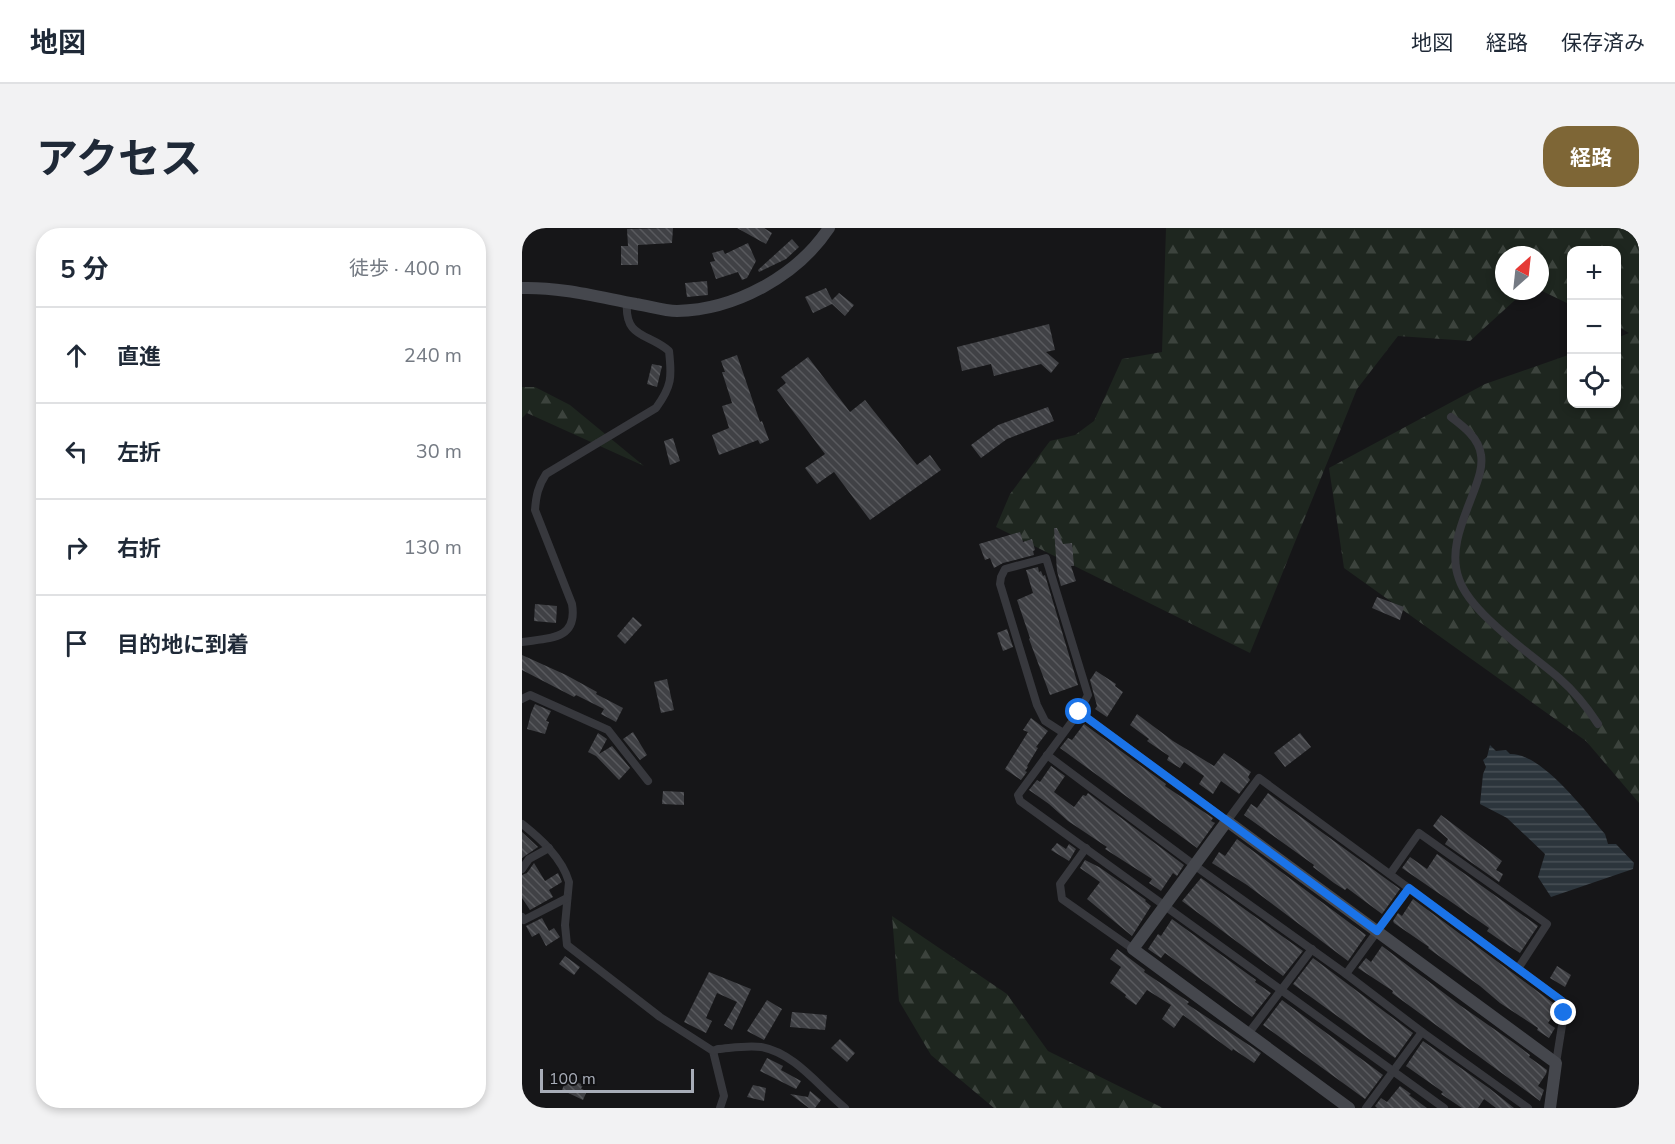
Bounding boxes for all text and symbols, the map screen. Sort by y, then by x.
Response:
text: 地図 [30,24,86,62]
text: 地図 [1411,29,1453,57]
text: 経路 [1486,29,1528,57]
text: 保存済み [1561,29,1645,57]
button: 経路 [1543,126,1639,187]
text: アクセス [36,131,202,188]
north arrow [1495,246,1549,300]
map controls [1567,246,1621,408]
button: + [1567,246,1621,300]
text: 5 分 [60,252,109,287]
text: 徒歩 · 400 m [349,255,462,282]
button: − [1567,300,1621,354]
icon: ahead [60,339,93,372]
text: 直進 [117,342,161,372]
text: 240 m [404,342,462,369]
button: locate [1567,354,1621,408]
icon: left [60,435,93,468]
text: 左折 [117,438,161,468]
text: 30 m [416,438,462,465]
icon: right [60,531,93,564]
text: 右折 [117,534,161,564]
text: 130 m [404,534,462,561]
icon: arrive [60,627,93,660]
text: 目的地に到着 [117,630,249,660]
route start [1065,698,1091,724]
route end [1550,999,1576,1025]
scale bar [540,1066,694,1094]
text: 100 m [549,1068,596,1090]

